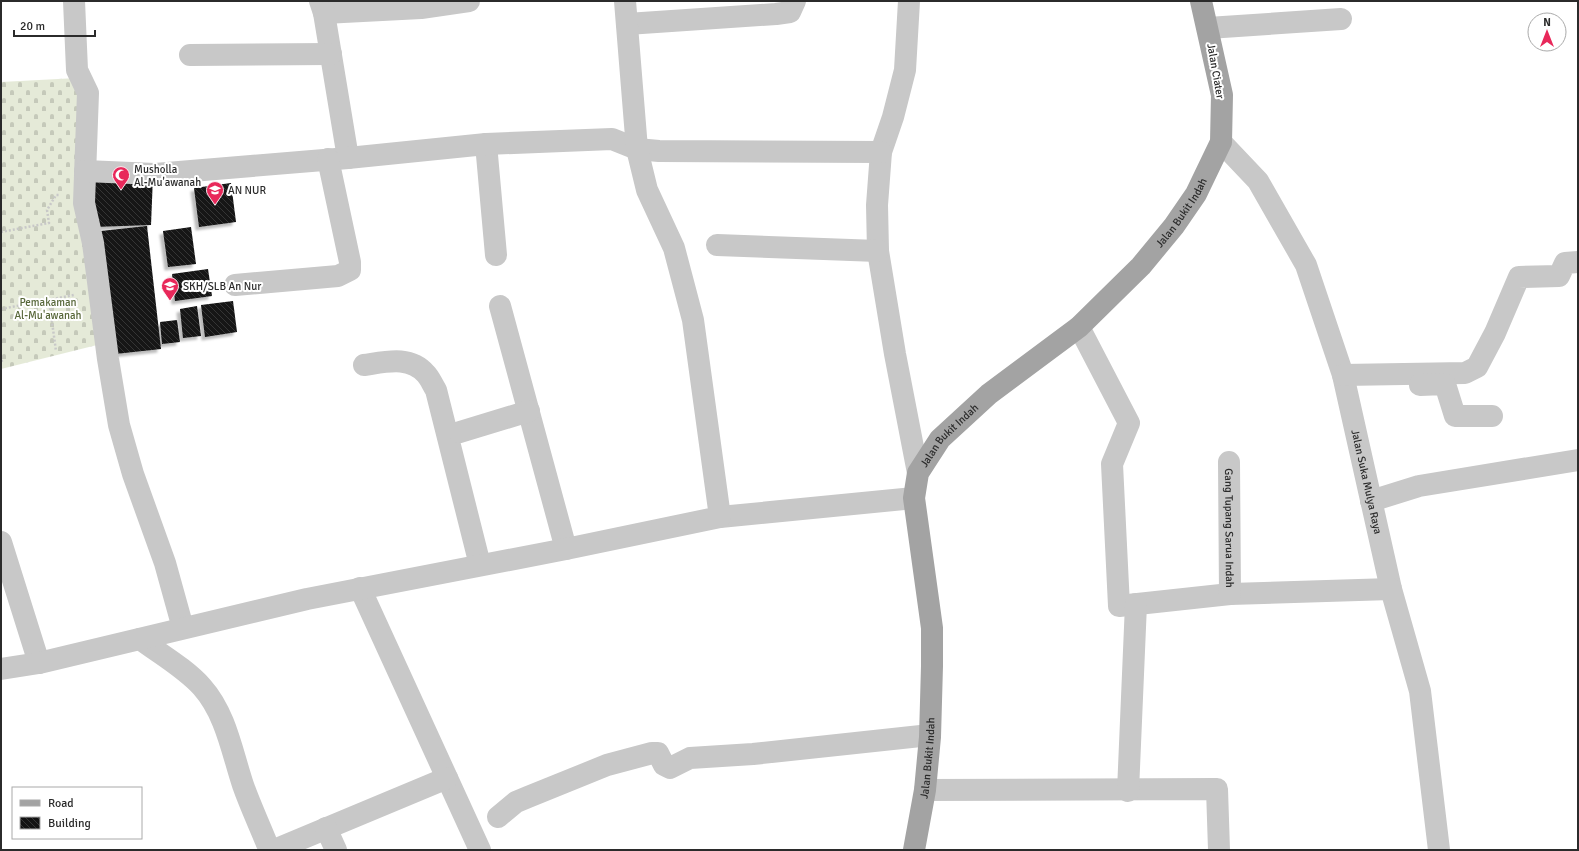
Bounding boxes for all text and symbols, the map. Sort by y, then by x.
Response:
scale bar [14,12,95,38]
north arrow [1527,12,1567,52]
text: N [1543,16,1551,29]
text: 20 m [20,19,45,34]
street label: Jalan Ciater [1204,42,1227,100]
place label: Musholla Al-Mu'awanah [134,163,201,189]
mosque icon: Musholla Al-Mu'awanah [111,165,131,190]
street label: Jalan Bukit Indah [1153,176,1210,250]
school or university icon: AN NUR [205,180,225,205]
place label: AN NUR [228,184,266,197]
school or university icon: SKH/SLB An Nur [160,276,180,301]
place label: SKH/SLB An Nur [183,280,261,293]
park label: Pemakaman Al-Mu'awanah [14,296,82,322]
street label: Jalan Bukit Indah [918,401,981,470]
street label: Jalan Suka Mulya Raya [1348,428,1385,536]
street label: Gang Tupang Sarua Indah [1222,468,1236,588]
street label: Jalan Bukit Indah [918,717,938,800]
legend [12,787,142,839]
text: Road [48,796,74,811]
text: Building [48,816,91,831]

